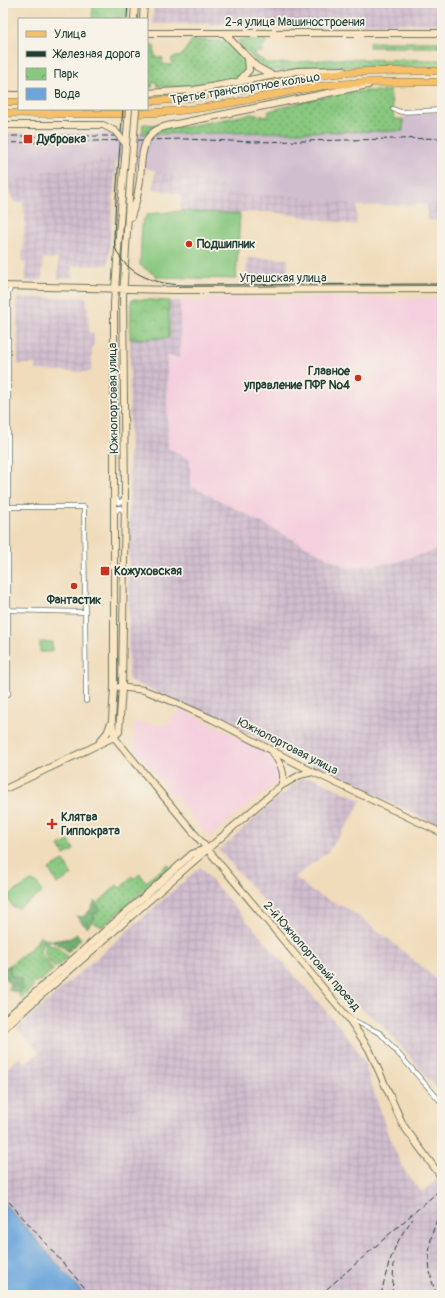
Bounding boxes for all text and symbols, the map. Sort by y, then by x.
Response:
street label: 2-я улица Машиностроения [225,15,365,30]
legend [18,18,148,110]
text: Улица [54,27,86,42]
text: Железная дорога [52,47,141,62]
text: Парк [54,67,79,82]
street label: Третье транспортное кольцо [169,69,321,108]
text: Вода [54,87,80,102]
place label: Дубровка [36,132,86,147]
marker: Дубровка [22,133,34,145]
place label: Подшипник [197,237,256,252]
marker: Подшипник [184,239,194,249]
street label: Угрешская улица [239,271,327,286]
street label: Южнопортовая улица [105,342,122,453]
place label: Главное управление ПФР №4 [243,364,351,393]
marker: Главное управление ПФР №4 [353,373,363,383]
place label: Кожуховская [114,564,182,579]
marker: Кожуховская [99,565,111,577]
marker: Фантастик [69,581,79,591]
place label: Фантастик [46,593,102,608]
street label: Южнопортовая улица [235,715,341,778]
place label: Клятва Гиппократа [61,810,120,839]
marker: Клятва Гиппократа [46,818,58,830]
street label: 2-й Южнопортовый проезд [260,898,364,1015]

